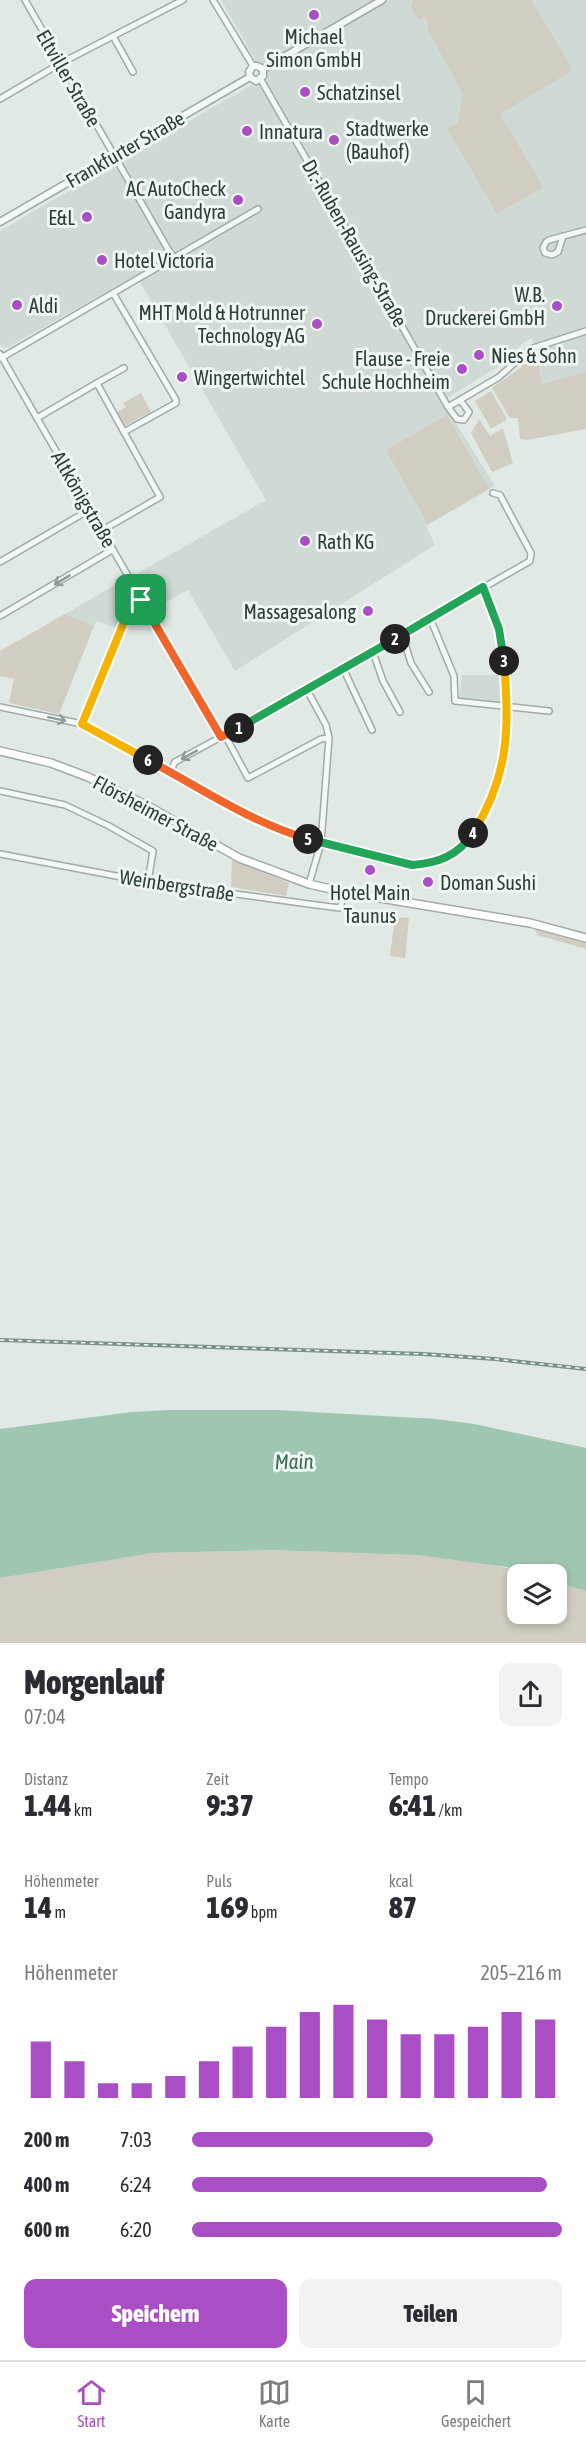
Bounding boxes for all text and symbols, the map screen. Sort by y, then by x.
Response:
marker: Michael Simon GmbH [307,8,321,22]
street label: Eltviller Straße [32,25,106,131]
place label: Michael Simon GmbH [266,25,362,71]
place label: Schatzinsel [317,81,401,104]
marker: Schatzinsel [298,85,312,99]
street label: Frankfurter Straße [62,106,188,192]
place label: Stadtwerke (Bauhof) [346,117,429,163]
place label: Innatura [259,120,323,143]
marker: Innatura [240,124,254,138]
marker: Stadtwerke (Bauhof) [327,133,341,147]
street label: Dr.-Ruben-Rausing-Straße [298,155,412,331]
place label: AC AutoCheck Gandyra [126,177,226,223]
marker: AC AutoCheck Gandyra [231,193,245,207]
place label: E&L [48,206,75,229]
marker: E&L [80,210,94,224]
place label: Hotel Victoria [114,249,214,272]
marker: Hotel Victoria [95,253,109,267]
place label: W.B. Druckerei GmbH [425,283,545,329]
place label: Aldi [29,294,58,317]
marker: Aldi [10,298,24,312]
marker: W.B. Druckerei GmbH [550,299,564,313]
place label: MHT Mold & Hotrunner Technology AG [138,301,306,347]
marker: MHT Mold & Hotrunner Technology AG [310,317,324,331]
place label: Nies & Sohn [491,344,577,367]
place label: Flause - Freie Schule Hochheim [322,347,450,393]
marker: Nies & Sohn [472,348,486,362]
marker: Flause - Freie Schule Hochheim [455,362,469,376]
place label: Wingertwichtel [194,366,306,389]
marker: Wingertwichtel [175,370,189,384]
street label: Altkönigstraße [47,447,121,551]
place label: Rath KG [317,530,374,553]
marker: Rath KG [298,534,312,548]
one-way arrow [54,574,71,586]
pin [115,574,166,625]
icon: arrive [124,583,157,616]
place label: Massagesalong [243,600,356,623]
marker: Massagesalong [361,604,375,618]
pin: 2 [380,624,410,654]
text: 2 [391,630,399,648]
pin: 3 [489,646,519,676]
text: 3 [500,652,508,670]
pin: 1 [224,713,254,743]
one-way arrow [47,714,67,725]
text: 1 [235,719,243,737]
pin: 6 [133,745,163,775]
one-way arrow [181,749,198,761]
text: 6 [144,751,152,769]
street label: Flörsheimer Straße [89,770,223,856]
pin: 4 [458,818,488,848]
pin: 5 [293,824,323,854]
text: 4 [469,824,477,842]
text: 5 [304,830,312,848]
marker: Hotel Main Taunus [363,863,377,877]
street label: Weinbergstraße [118,865,236,905]
place label: Doman Sushi [440,871,536,894]
marker: Doman Sushi [421,875,435,889]
place label: Hotel Main Taunus [330,881,410,927]
water label: Main [274,1449,314,1473]
map controls [507,1564,567,1624]
button: layers [507,1564,567,1624]
text: Morgenlauf [24,1663,164,1701]
button: share [499,1663,562,1726]
text: 07:04 [24,1705,66,1728]
text: Distanz [24,1770,68,1788]
text: Zeit [206,1770,229,1788]
text: Tempo [389,1770,429,1788]
text: 1.44 [24,1788,72,1822]
text: 9:37 [206,1788,254,1822]
text: 6:41 [389,1788,436,1822]
text: km [72,1801,92,1819]
text: /km [436,1801,462,1819]
text: Höhenmeter [24,1872,99,1890]
text: Puls [206,1872,232,1890]
text: kcal [389,1872,413,1890]
text: 14 [24,1890,52,1924]
text: 169 [206,1890,249,1924]
text: 87 [389,1890,417,1924]
text: m [52,1903,66,1921]
text: bpm [249,1903,278,1921]
text: Höhenmeter [24,1961,118,1984]
text: 205–216 m [480,1961,562,1984]
text: 200 m [24,2128,69,2151]
text: 7:03 [120,2128,152,2151]
text: 400 m [24,2173,69,2196]
text: 6:24 [120,2173,152,2196]
text: 600 m [24,2218,69,2241]
text: 6:20 [120,2218,152,2241]
button: Speichern [24,2279,287,2348]
button: Teilen [299,2279,562,2348]
tab: Start [75,2376,108,2430]
tab: Karte [258,2376,291,2430]
tab: Gespeichert [441,2376,511,2430]

